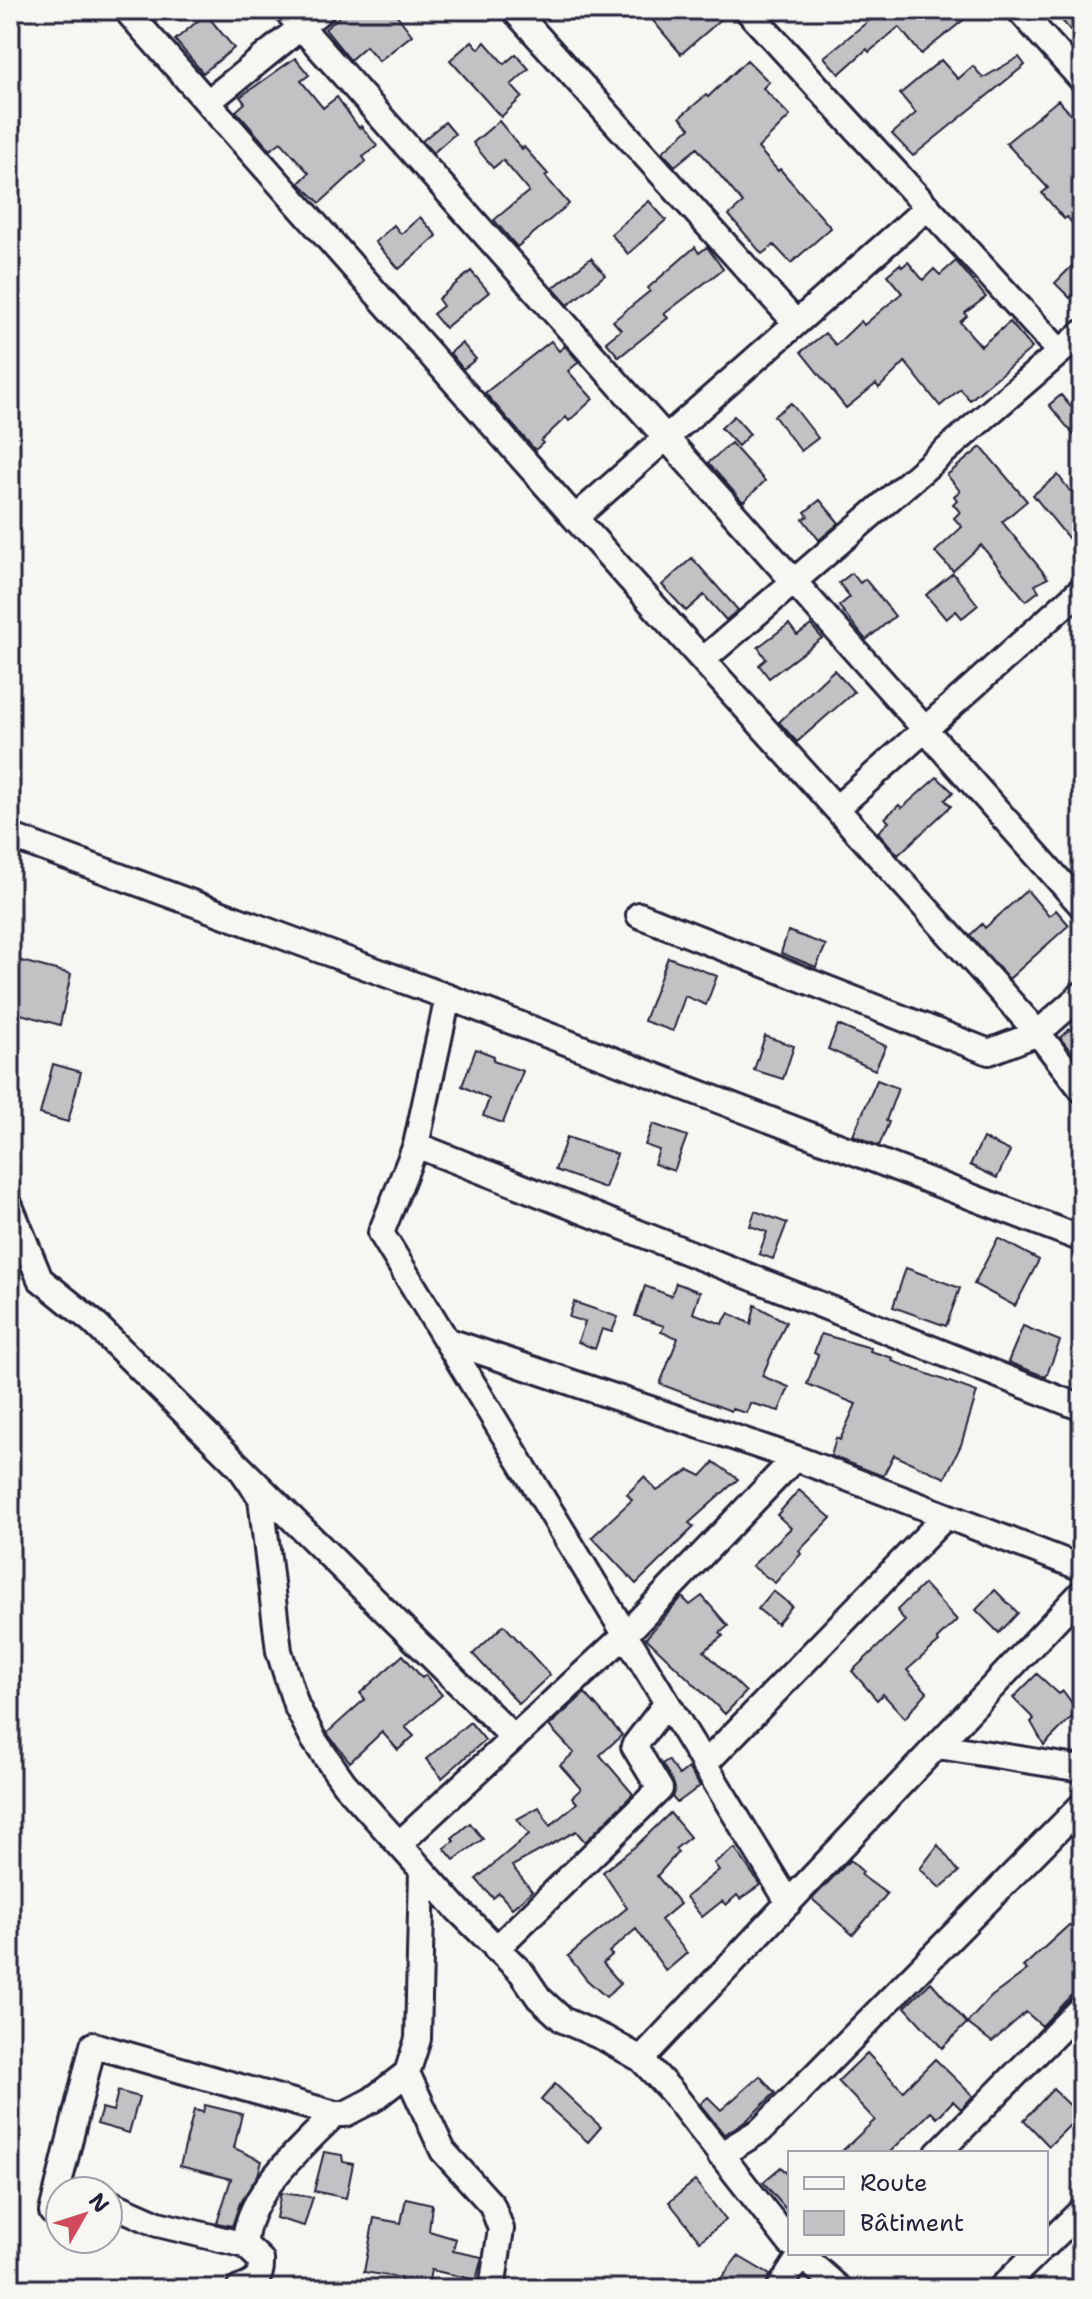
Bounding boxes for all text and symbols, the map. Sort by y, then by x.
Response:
legend [788,2151,1048,2255]
text: Route [860,2167,928,2199]
north arrow [44,2175,124,2255]
text: N [82,2187,116,2219]
text: Bâtiment [860,2207,964,2239]

